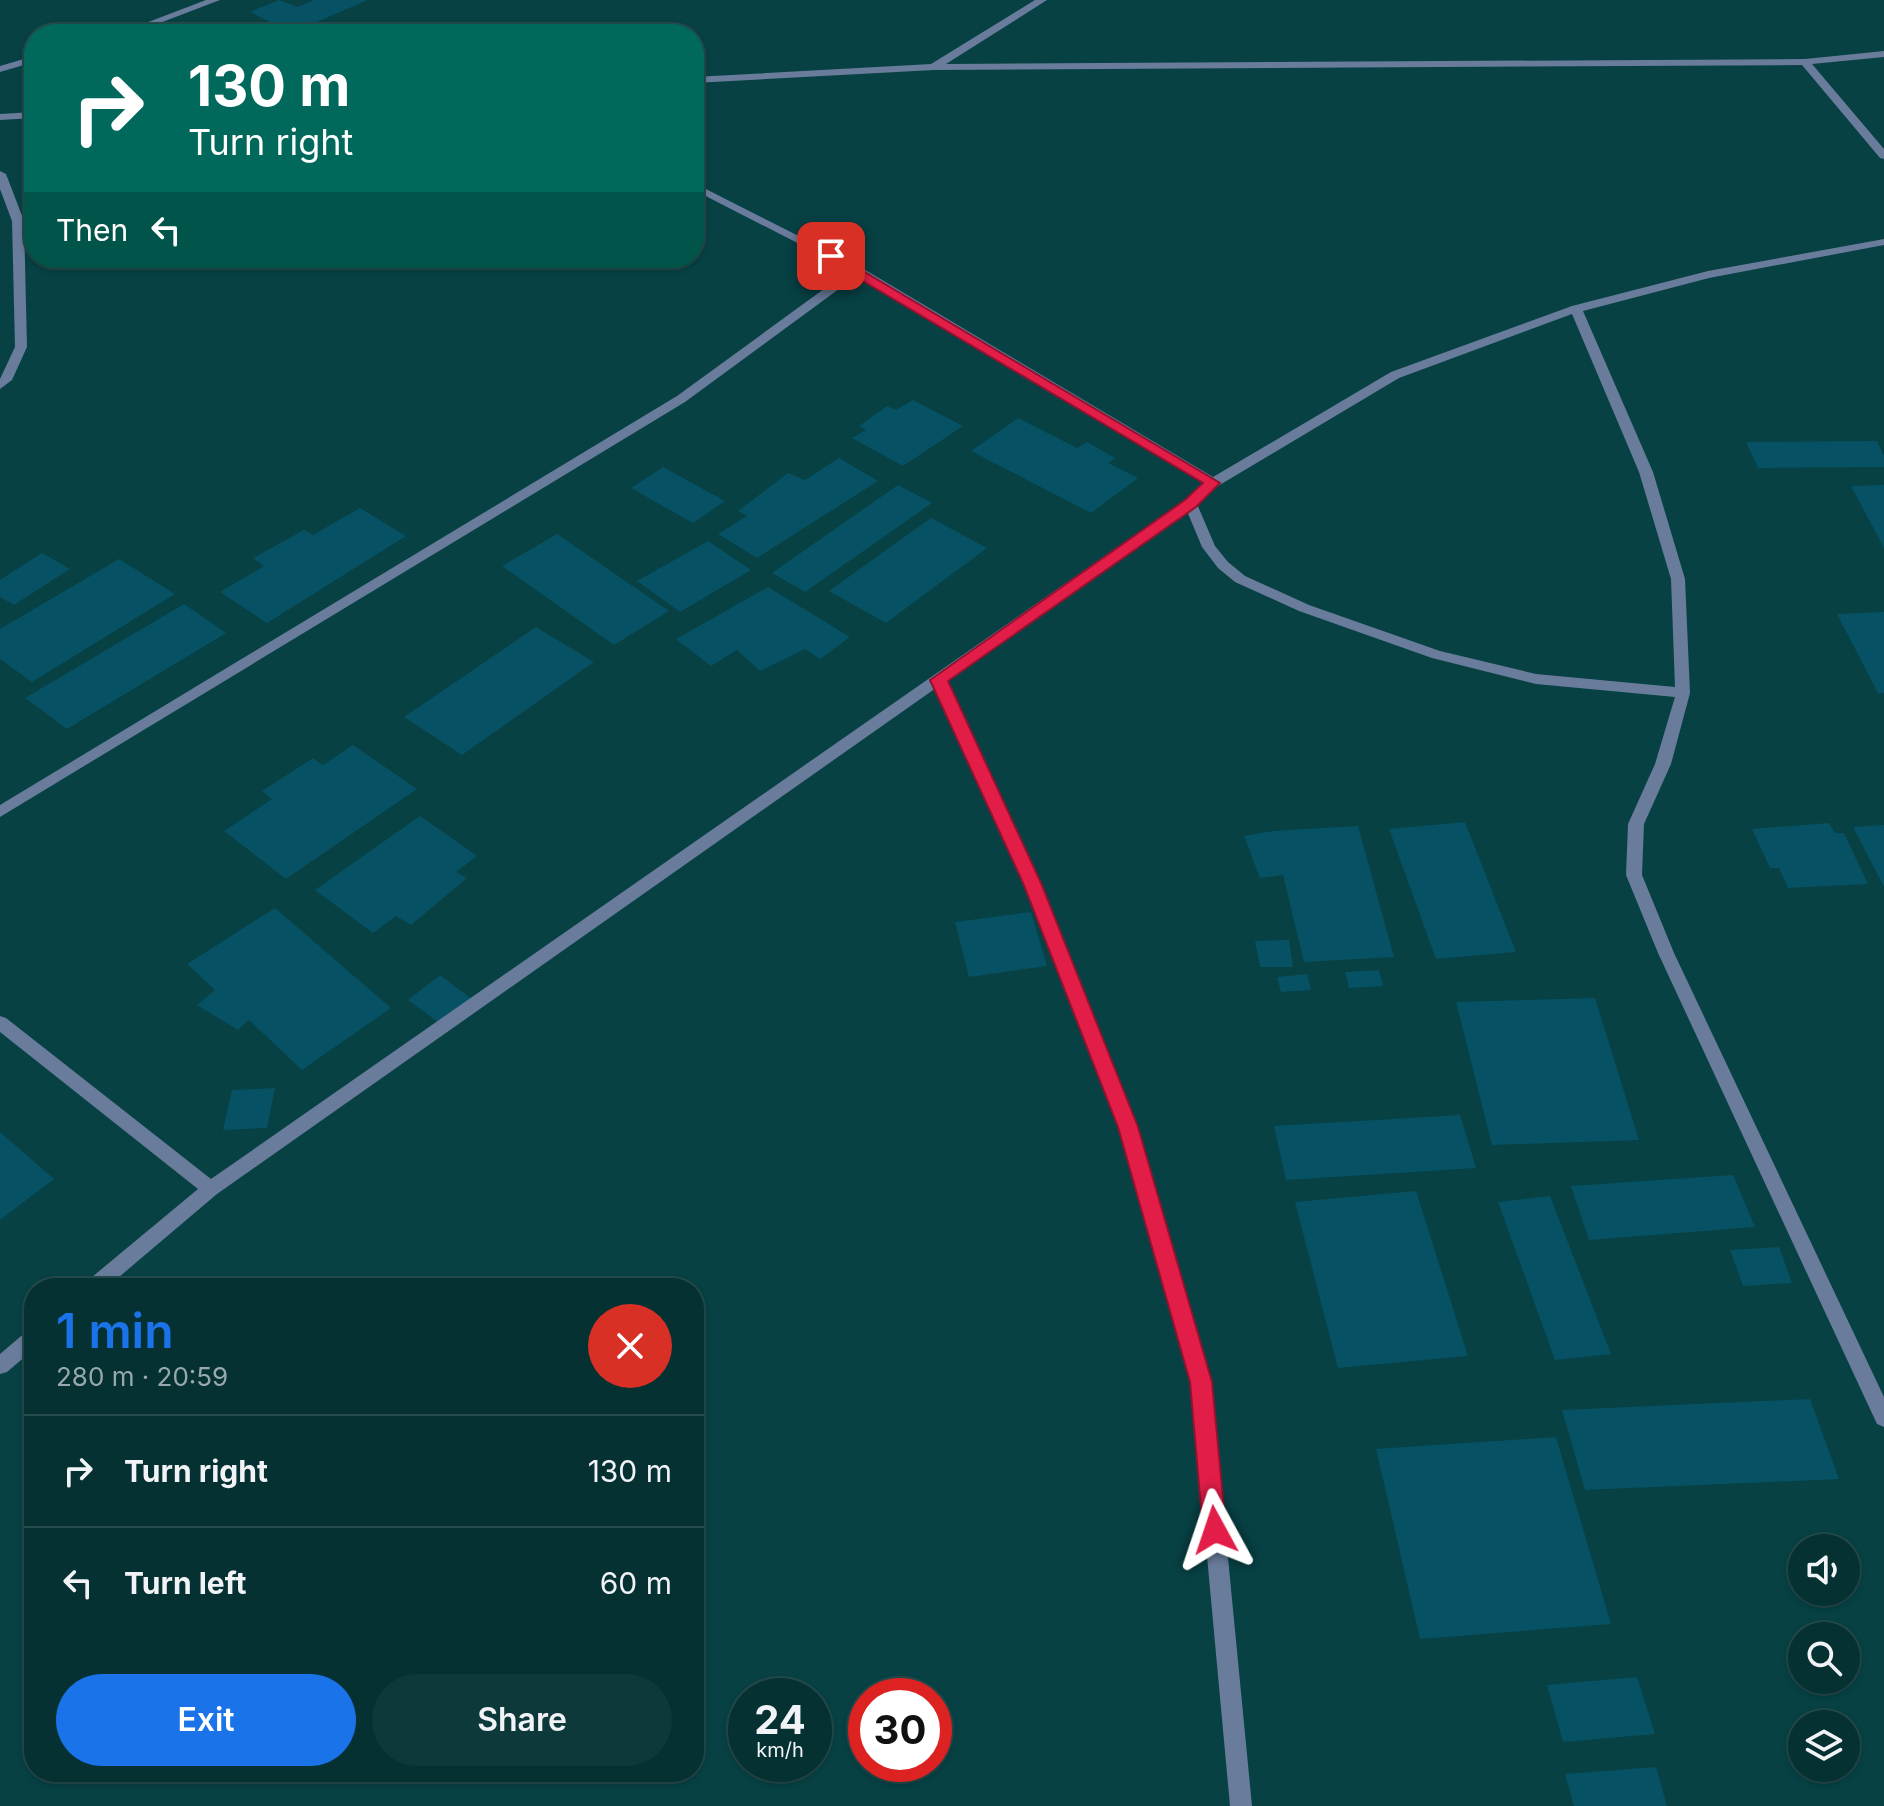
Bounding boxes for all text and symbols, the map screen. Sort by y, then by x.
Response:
text: 130 m [188,52,350,120]
icon: right [56,56,160,160]
text: Turn right [188,120,353,164]
icon: left [144,208,188,252]
text: Then [56,212,128,248]
pin [797,222,865,290]
icon: arrive [809,234,853,278]
text: 1 min [56,1301,174,1360]
button: close [588,1304,672,1388]
text: 280 m · 20:59 [56,1361,228,1392]
icon: right [56,1449,100,1493]
text: Turn right [124,1453,268,1489]
text: 130 m [588,1453,672,1489]
position arrow [1173,1488,1257,1572]
map controls [1788,1534,1860,1782]
button: sound [1788,1534,1860,1606]
icon: left [56,1561,100,1605]
text: Turn left [124,1565,246,1601]
text: 60 m [600,1565,672,1601]
button: search [1788,1622,1860,1694]
button: Exit [56,1674,356,1766]
button: Share [372,1674,672,1766]
speed limit sign: 30 [848,1678,952,1782]
text: 24 [754,1695,806,1744]
button: layers [1788,1710,1860,1782]
text: km/h [756,1738,804,1762]

